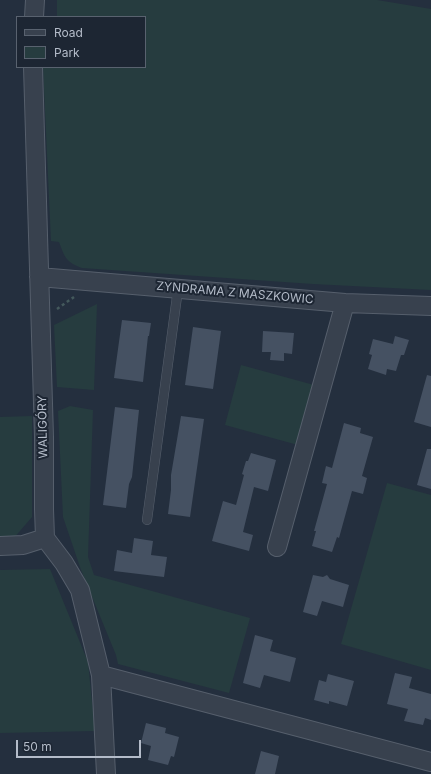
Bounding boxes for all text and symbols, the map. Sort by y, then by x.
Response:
legend [16,16,146,68]
text: Road [54,25,83,40]
text: Park [54,45,80,60]
street label: ZYNDRAMA Z MASZKOWIC [156,279,314,307]
street label: WALIGÓRY [35,395,51,459]
scale bar [18,732,143,758]
text: 50 m [23,739,52,754]

